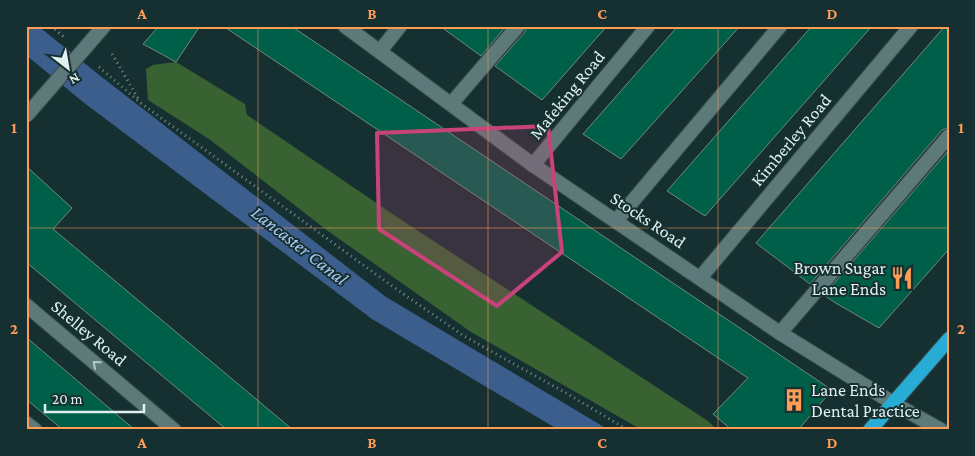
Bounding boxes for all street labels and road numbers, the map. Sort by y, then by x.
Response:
street label: Mafeking Road [525,46,609,143]
street label: Kimberley Road [747,90,836,190]
street label: Stocks Road [607,188,690,253]
street label: Shelley Road [48,296,131,370]

